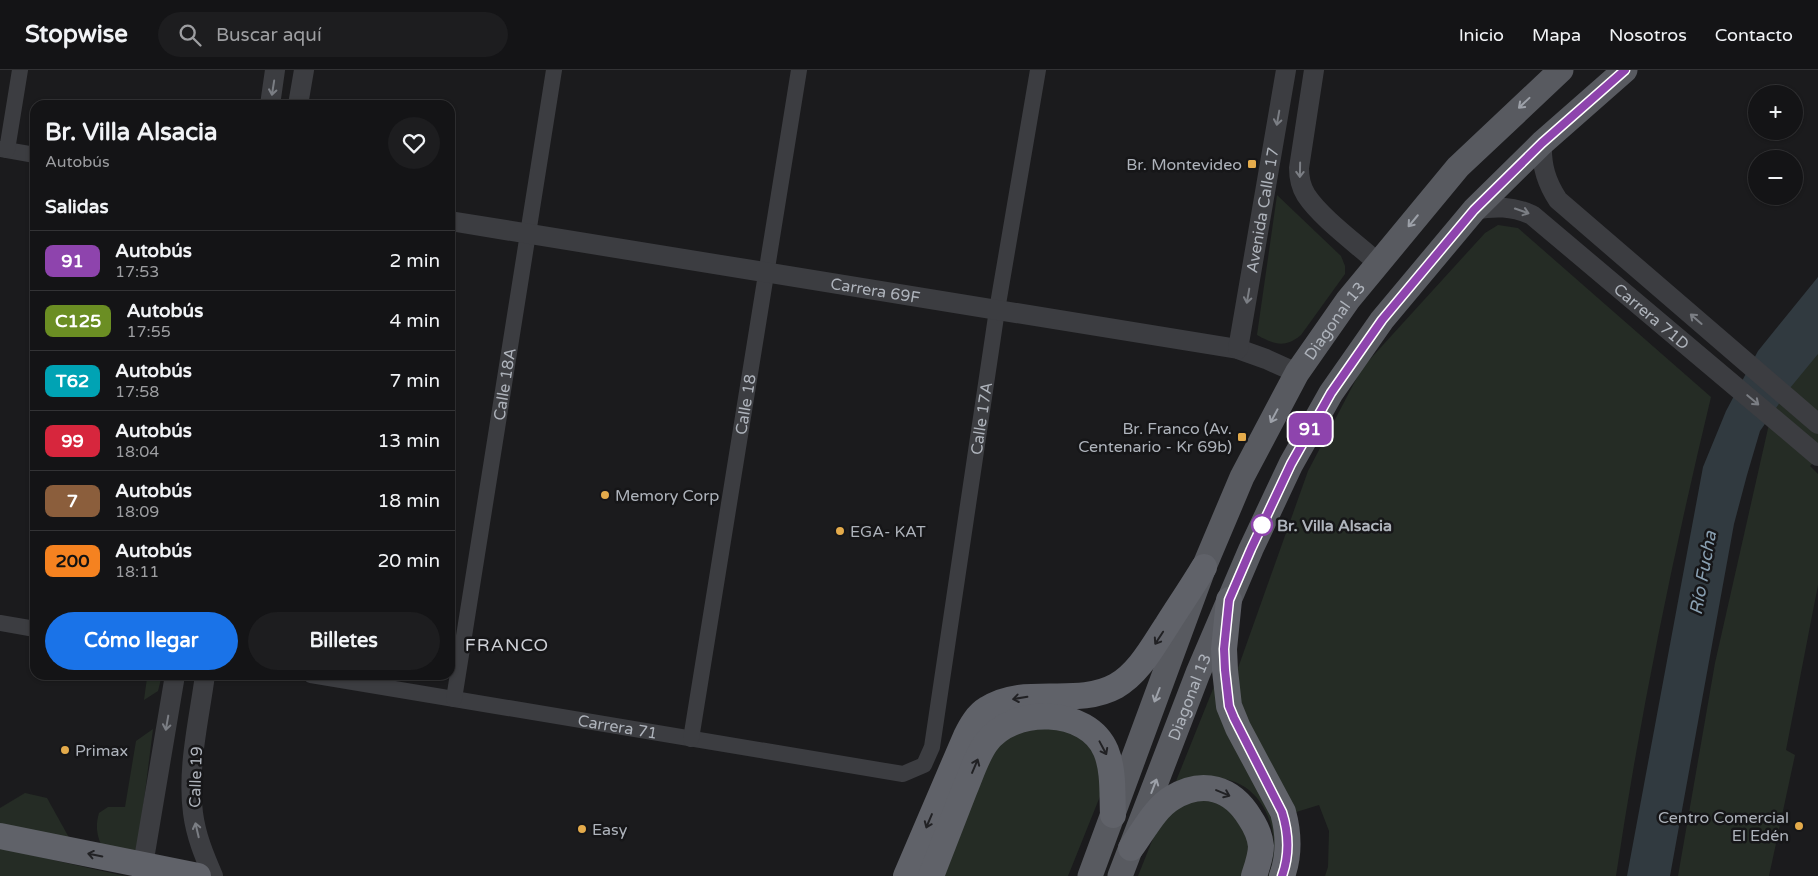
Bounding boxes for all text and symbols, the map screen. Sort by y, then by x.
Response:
search box [158,12,508,57]
text: Stopwise [25,20,128,49]
icon: search [176,21,204,49]
text: Buscar aquí [216,24,322,46]
text: Inicio [1459,24,1504,46]
text: Mapa [1532,24,1581,46]
text: Nosotros [1609,24,1687,46]
text: Contacto [1715,24,1793,46]
one-way arrow [267,79,277,95]
map controls [1748,85,1803,205]
button: + [1748,85,1803,140]
one-way arrow [1518,97,1531,109]
one-way arrow [1272,110,1282,126]
button: heart [388,117,440,169]
text: Br. Villa Alsacia [45,118,218,147]
street label: Avenida Calle 17 [1242,146,1284,275]
button: − [1748,150,1803,205]
text: Autobús [45,152,110,172]
place label: Br. Montevideo [1126,155,1242,175]
marker: Br. Montevideo [1246,158,1258,170]
one-way arrow [1295,162,1305,178]
text: Salidas [45,196,109,218]
one-way arrow [1513,207,1529,216]
one-way arrow [1407,214,1419,227]
text: Autobús [115,240,192,262]
text: 91 [61,250,84,272]
text: 2 min [389,250,440,272]
text: 17:53 [115,262,159,282]
street label: Carrera 69F [829,274,922,308]
street label: Diagonal 13 [1300,278,1370,364]
street label: Carrera 71D [1609,279,1693,354]
one-way arrow [1242,287,1252,303]
text: Autobús [126,300,203,322]
text: C125 [55,310,101,332]
text: 4 min [389,310,440,332]
one-way arrow [1689,313,1702,325]
text: 17:55 [126,322,171,342]
street label: Calle 18A [489,346,521,422]
text: Autobús [115,360,192,382]
text: T62 [56,370,89,392]
text: 7 min [389,370,440,392]
street label: Calle 18 [731,373,761,436]
street label: Calle 17A [967,381,997,456]
text: 17:58 [115,382,159,402]
one-way arrow [1747,395,1760,406]
one-way arrow [1269,408,1278,423]
line badge: 91 [1288,413,1332,445]
text: 91 [1299,418,1321,440]
place label: Br. Franco (Av. Centenario - Kr 69b) [1078,419,1232,457]
text: Autobús [115,420,192,442]
text: 99 [61,430,84,452]
text: 13 min [377,430,440,452]
marker: Br. Franco (Av. Centenario - Kr 69b) [1236,431,1248,443]
text: 18:04 [115,442,159,462]
text: Autobús [115,480,192,502]
place label: Memory Corp [615,486,719,506]
marker: Memory Corp [599,489,611,501]
text: 7 [67,490,78,512]
text: 18 min [377,490,440,512]
text: 18:09 [115,502,159,522]
marker: Br. Villa Alsacia [1251,514,1273,536]
place label: Br. Villa Alsacia [1277,516,1392,536]
place label: EGA- KAT [850,522,926,542]
marker: EGA- KAT [834,525,846,537]
water label: Río Fucha [1685,528,1721,617]
text: Autobús [115,540,192,562]
text: 200 [56,550,89,572]
text: 20 min [377,550,440,572]
text: 18:11 [115,562,159,582]
button: Cómo llegar [45,612,238,670]
button: Billetes [248,612,440,670]
one-way arrow [1153,630,1163,644]
district label: FRANCO [465,634,549,656]
street label: Diagonal 13 [1164,651,1216,744]
one-way arrow [1152,687,1161,703]
one-way arrow [1013,694,1029,704]
street label: Carrera 71 [576,711,659,744]
one-way arrow [161,715,171,731]
place label: Primax [75,741,128,761]
one-way arrow [1098,741,1108,756]
marker: Primax [59,744,71,756]
street label: Calle 19 [185,746,207,808]
one-way arrow [970,759,980,774]
one-way arrow [1150,778,1159,794]
one-way arrow [1215,789,1230,798]
place label: Centro Comercial El Edén [1658,808,1789,846]
one-way arrow [924,813,934,828]
place label: Easy [592,820,628,840]
marker: Centro Comercial El Edén [1793,820,1805,832]
one-way arrow [192,823,201,839]
marker: Easy [576,823,588,835]
one-way arrow [88,850,104,859]

